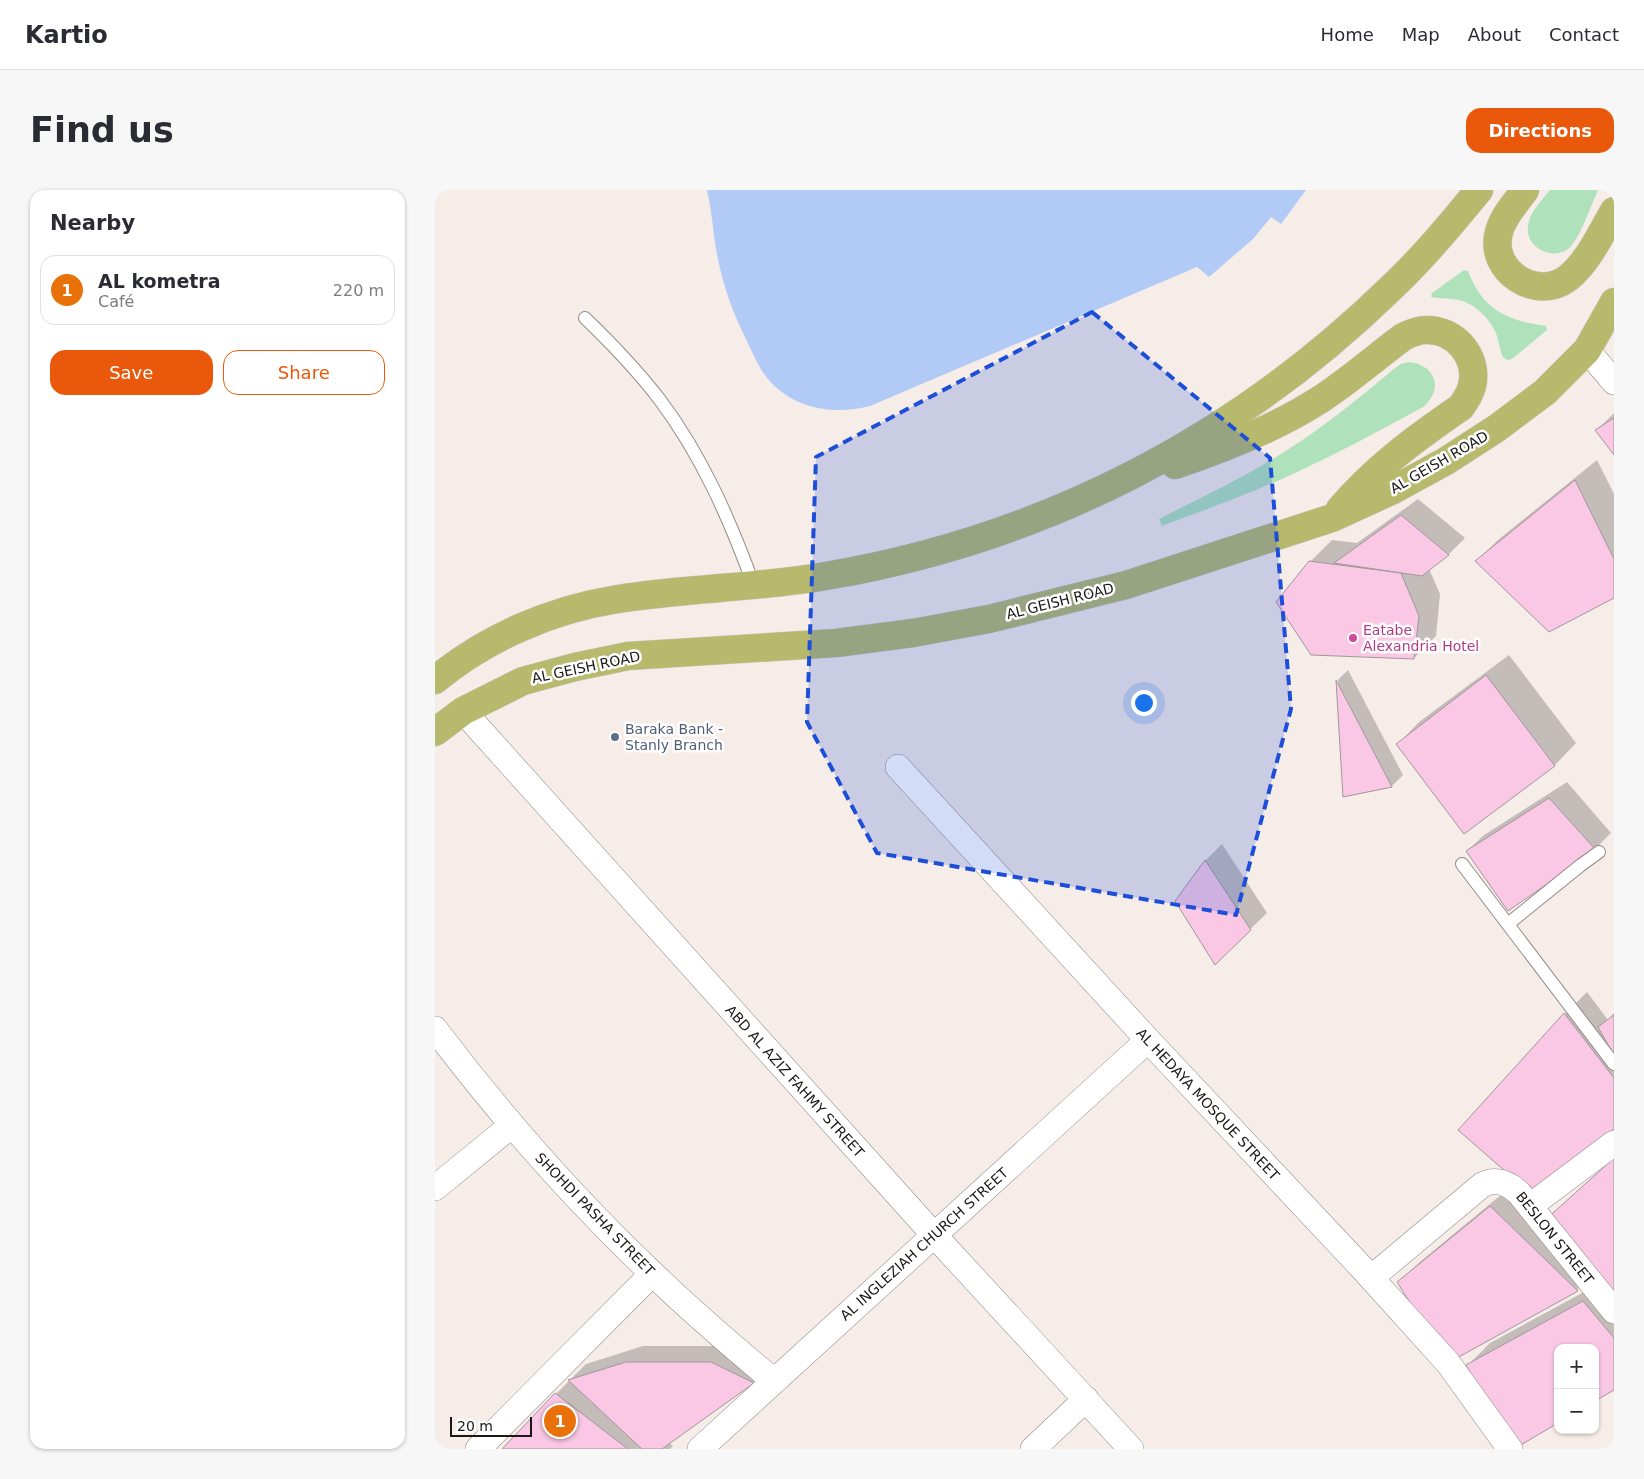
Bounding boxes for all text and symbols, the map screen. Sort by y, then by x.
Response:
text: Kartio [25,21,108,49]
text: Home [1321,24,1374,45]
text: Map [1402,24,1440,45]
text: About [1468,24,1521,45]
text: Contact [1549,24,1619,45]
button: Directions [1466,108,1614,153]
text: Find us [30,110,174,150]
text: Nearby [50,211,135,235]
text: AL kometra [98,270,221,292]
text: 1 [61,281,73,300]
text: 220 m [333,281,384,300]
text: Café [98,292,134,311]
button: Save [50,350,213,395]
button: Share [223,350,385,395]
street label: AL GEISH ROAD [1387,427,1491,497]
street label: AL GEISH ROAD [1005,580,1115,622]
place label: Eatabe Alexandria Hotel [1363,622,1479,654]
marker: Eatabe Alexandria Hotel [1347,632,1359,644]
street label: AL GEISH ROAD [530,648,642,686]
your location [1131,690,1157,716]
place label: Baraka Bank - Stanly Branch [625,721,723,753]
marker: Baraka Bank - Stanly Branch [609,731,621,743]
street label: ABD AL AZIZ FAHMY STREET [722,1002,868,1161]
street label: AL HEDAYA MOSQUE STREET [1133,1025,1283,1184]
street label: SHOHDI PASHA STREET [532,1149,658,1279]
street label: AL INGLEZIAH CHURCH STREET [837,1164,1011,1324]
street label: BESLON STREET [1513,1189,1597,1288]
map controls [1554,1344,1599,1434]
button: + [1554,1344,1599,1389]
button: − [1554,1389,1599,1434]
pin: 1 [544,1402,576,1440]
scale bar [450,1414,533,1437]
text: 20 m [457,1418,493,1434]

